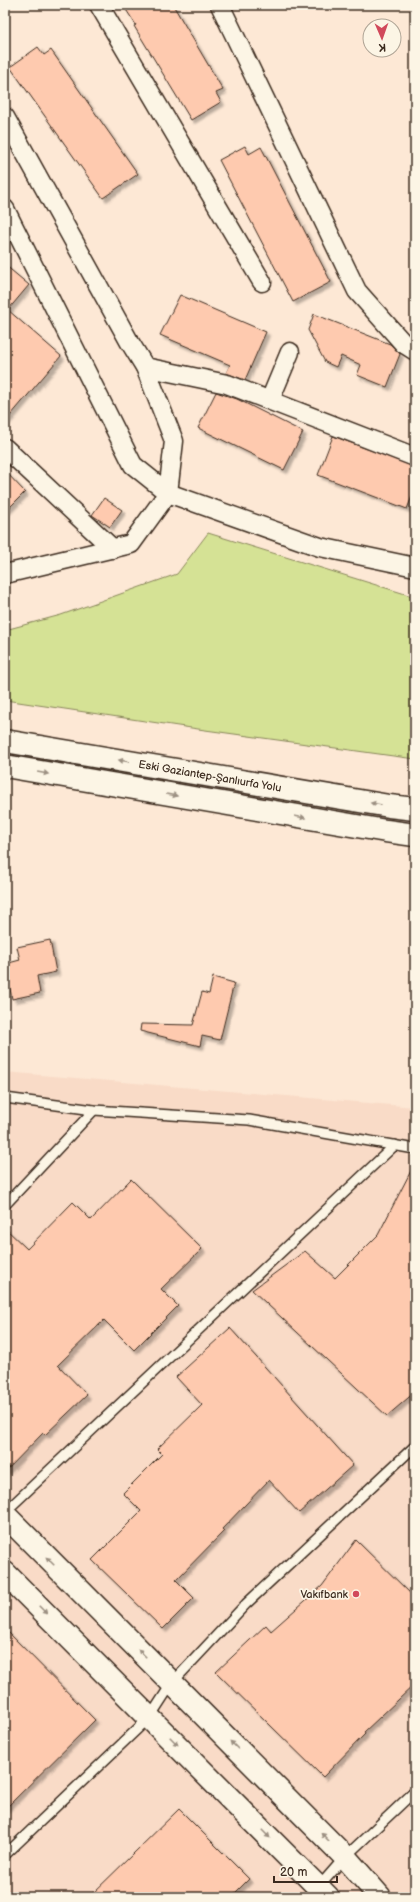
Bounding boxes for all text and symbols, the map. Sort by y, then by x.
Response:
north arrow [362,18,402,58]
text: K [378,41,386,54]
street label: Eski Gaziantep-Şanlıurfa Yolu [138,757,282,794]
one-way arrow [118,758,130,764]
one-way arrow [37,770,50,776]
one-way arrow [165,792,178,798]
one-way arrow [370,801,382,807]
one-way arrow [294,814,306,820]
one-way arrow [45,1556,55,1566]
place label: Vakıfbank [300,1588,349,1601]
marker: Vakıfbank [351,1589,361,1599]
one-way arrow [38,1605,48,1615]
one-way arrow [137,1648,147,1658]
one-way arrow [170,1736,179,1746]
one-way arrow [229,1740,239,1750]
one-way arrow [261,1829,271,1839]
one-way arrow [320,1832,330,1842]
scale bar [274,1858,337,1884]
text: 20 m [280,1865,307,1880]

